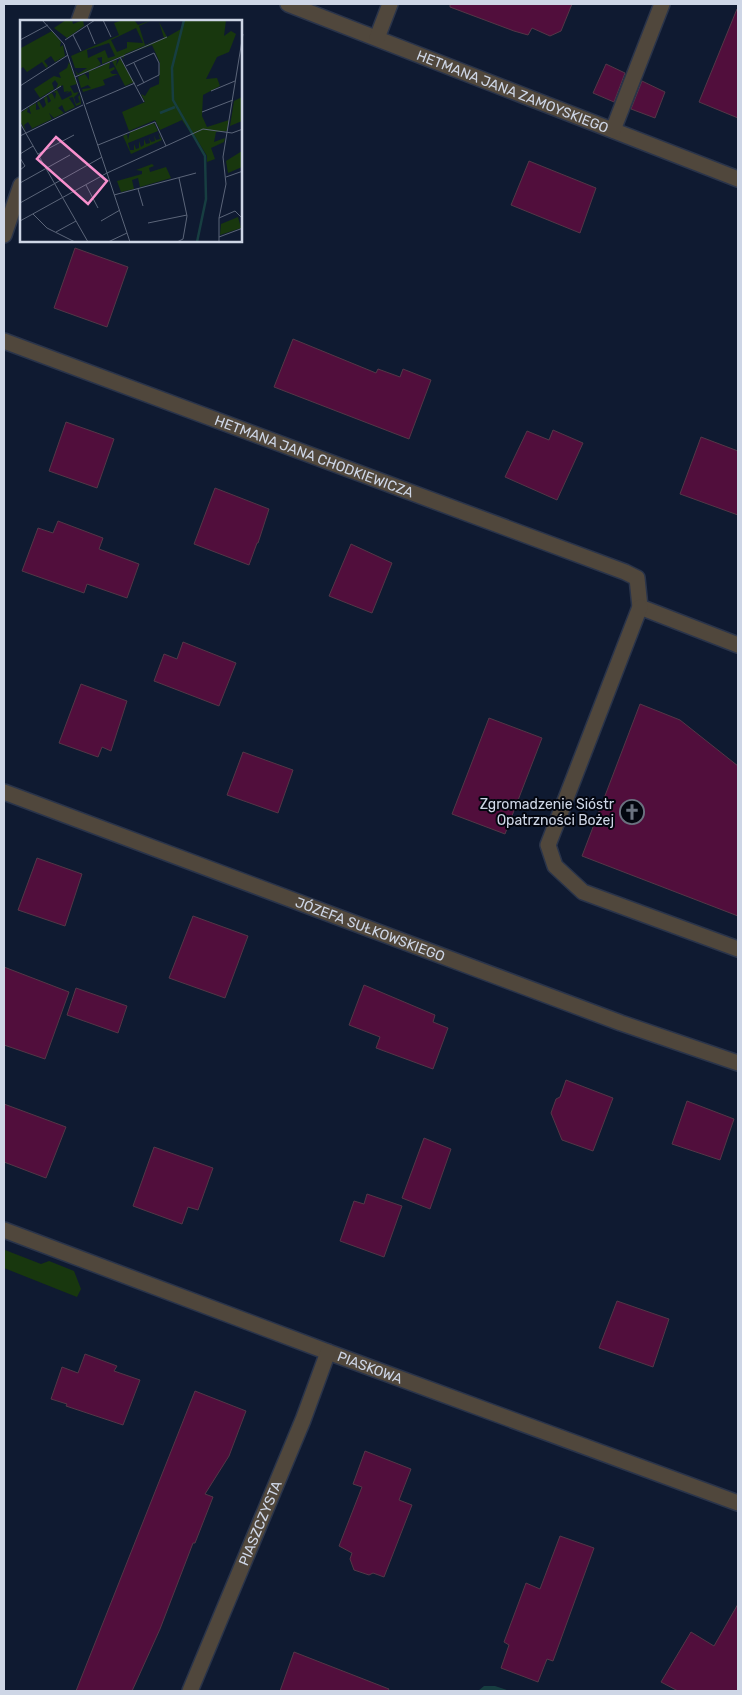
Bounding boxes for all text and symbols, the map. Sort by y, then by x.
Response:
inset map [20,20,242,242]
street label: HETMANA JANA ZAMOYSKIEGO [414,47,611,137]
street label: HETMANA JANA CHODKIEWICZA [212,412,416,502]
place label: Zgromadzenie Sióstr Opatrzności Bożej [480,796,615,829]
church icon: Zgromadzenie Sióstr Opatrzności Bożej [619,799,645,825]
street label: JÓZEFA SUŁKOWSKIEGO [293,894,447,965]
street label: PIASKOWA [335,1348,405,1388]
street label: PIASZCZYSTA [235,1478,286,1568]

